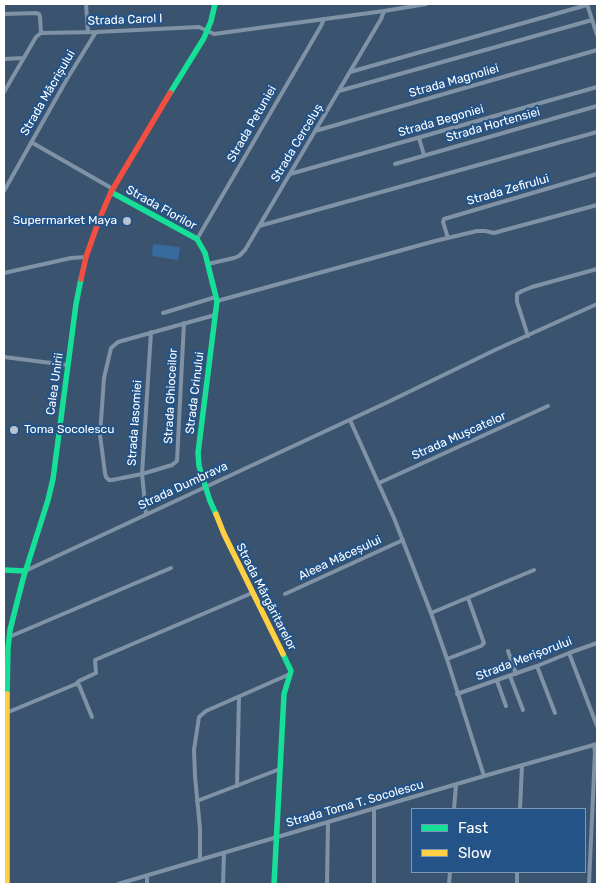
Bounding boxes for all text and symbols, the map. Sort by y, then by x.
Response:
street label: Strada Carol I [87,11,163,29]
street label: Strada Măcrișului [18,48,78,138]
street label: Strada Magnoliei [407,61,501,101]
street label: Strada Petuniei [224,83,280,165]
street label: Strada Cerceluș [268,101,326,185]
street label: Strada Begoniei [396,102,486,140]
street label: Strada Hortensiei [444,105,542,145]
street label: Strada Zefirului [465,171,551,209]
street label: Strada Florilor [123,183,199,233]
place label: Supermarket Maya [13,214,117,228]
marker: Supermarket Maya [121,215,133,227]
street label: Strada Ghioceilor [161,348,181,444]
street label: Strada Crinului [183,351,207,435]
street label: Calea Unirii [44,352,66,416]
street label: Strada Iasomiei [125,380,145,466]
street label: Strada Mușcatelor [410,409,508,463]
place label: Toma Socolescu [24,423,114,437]
marker: Toma Socolescu [8,424,20,436]
street label: Strada Dumbrava [136,459,230,513]
street label: Aleea Măceșului [296,532,384,584]
street label: Strada Mărgăritarelor [233,541,299,653]
street label: Strada Merișorului [474,634,574,684]
street label: Strada Toma T. Socolescu [285,777,425,831]
legend [411,808,586,873]
text: Fast [458,819,488,837]
text: Slow [458,844,491,862]

